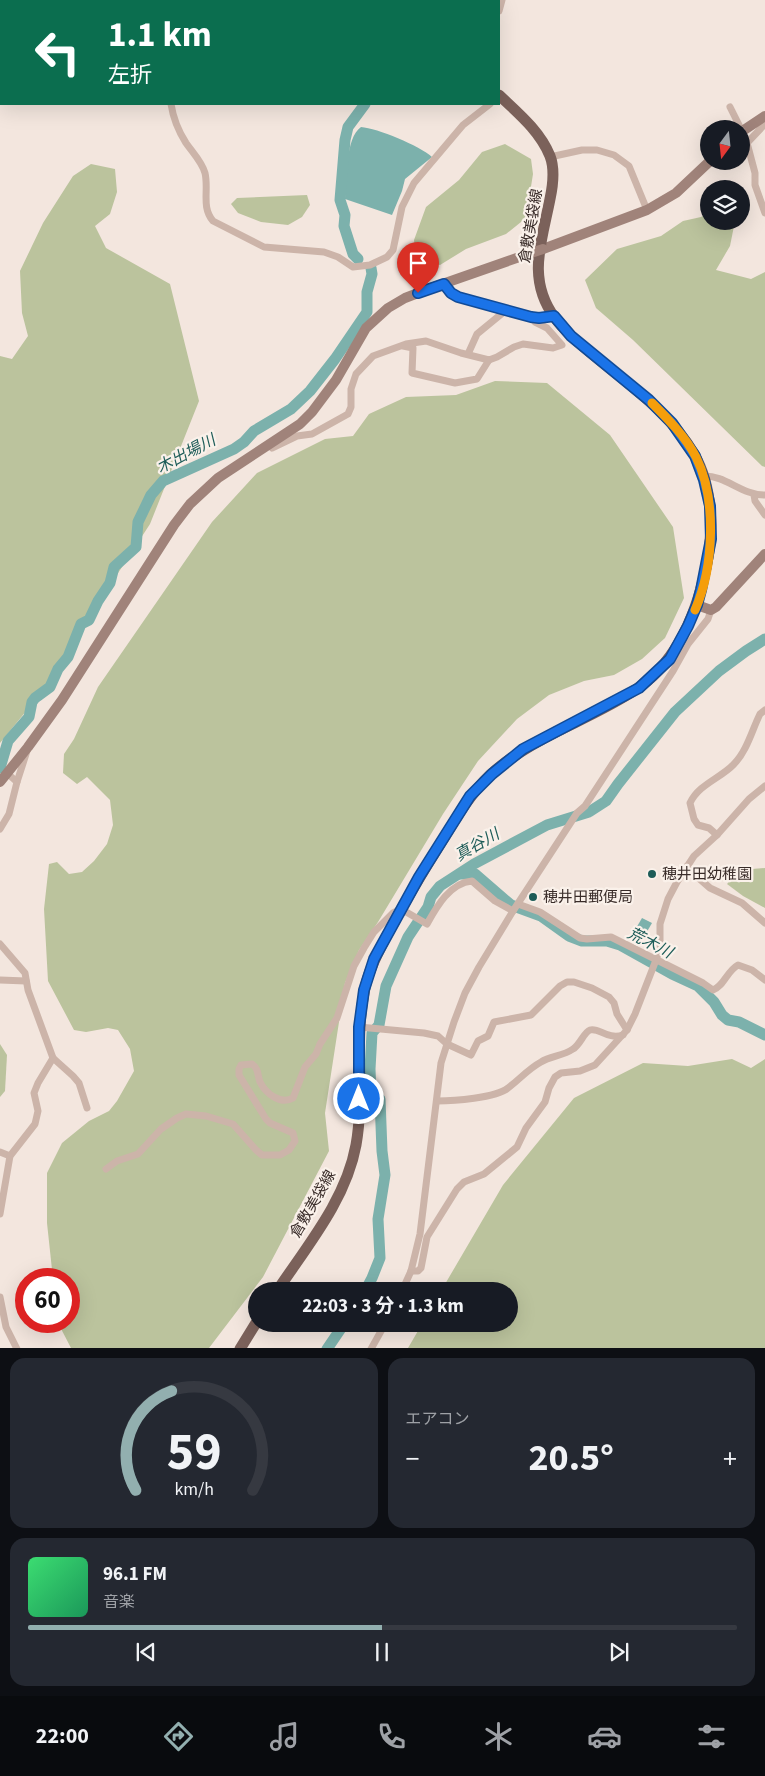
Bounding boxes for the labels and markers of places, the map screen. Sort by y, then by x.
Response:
pin [397,242,439,293]
place label: 穂井田幼稚園 [662,864,752,885]
marker: 穂井田幼稚園 [646,868,658,880]
place label: 穂井田郵便局 [543,887,633,908]
marker: 穂井田郵便局 [527,891,539,903]

